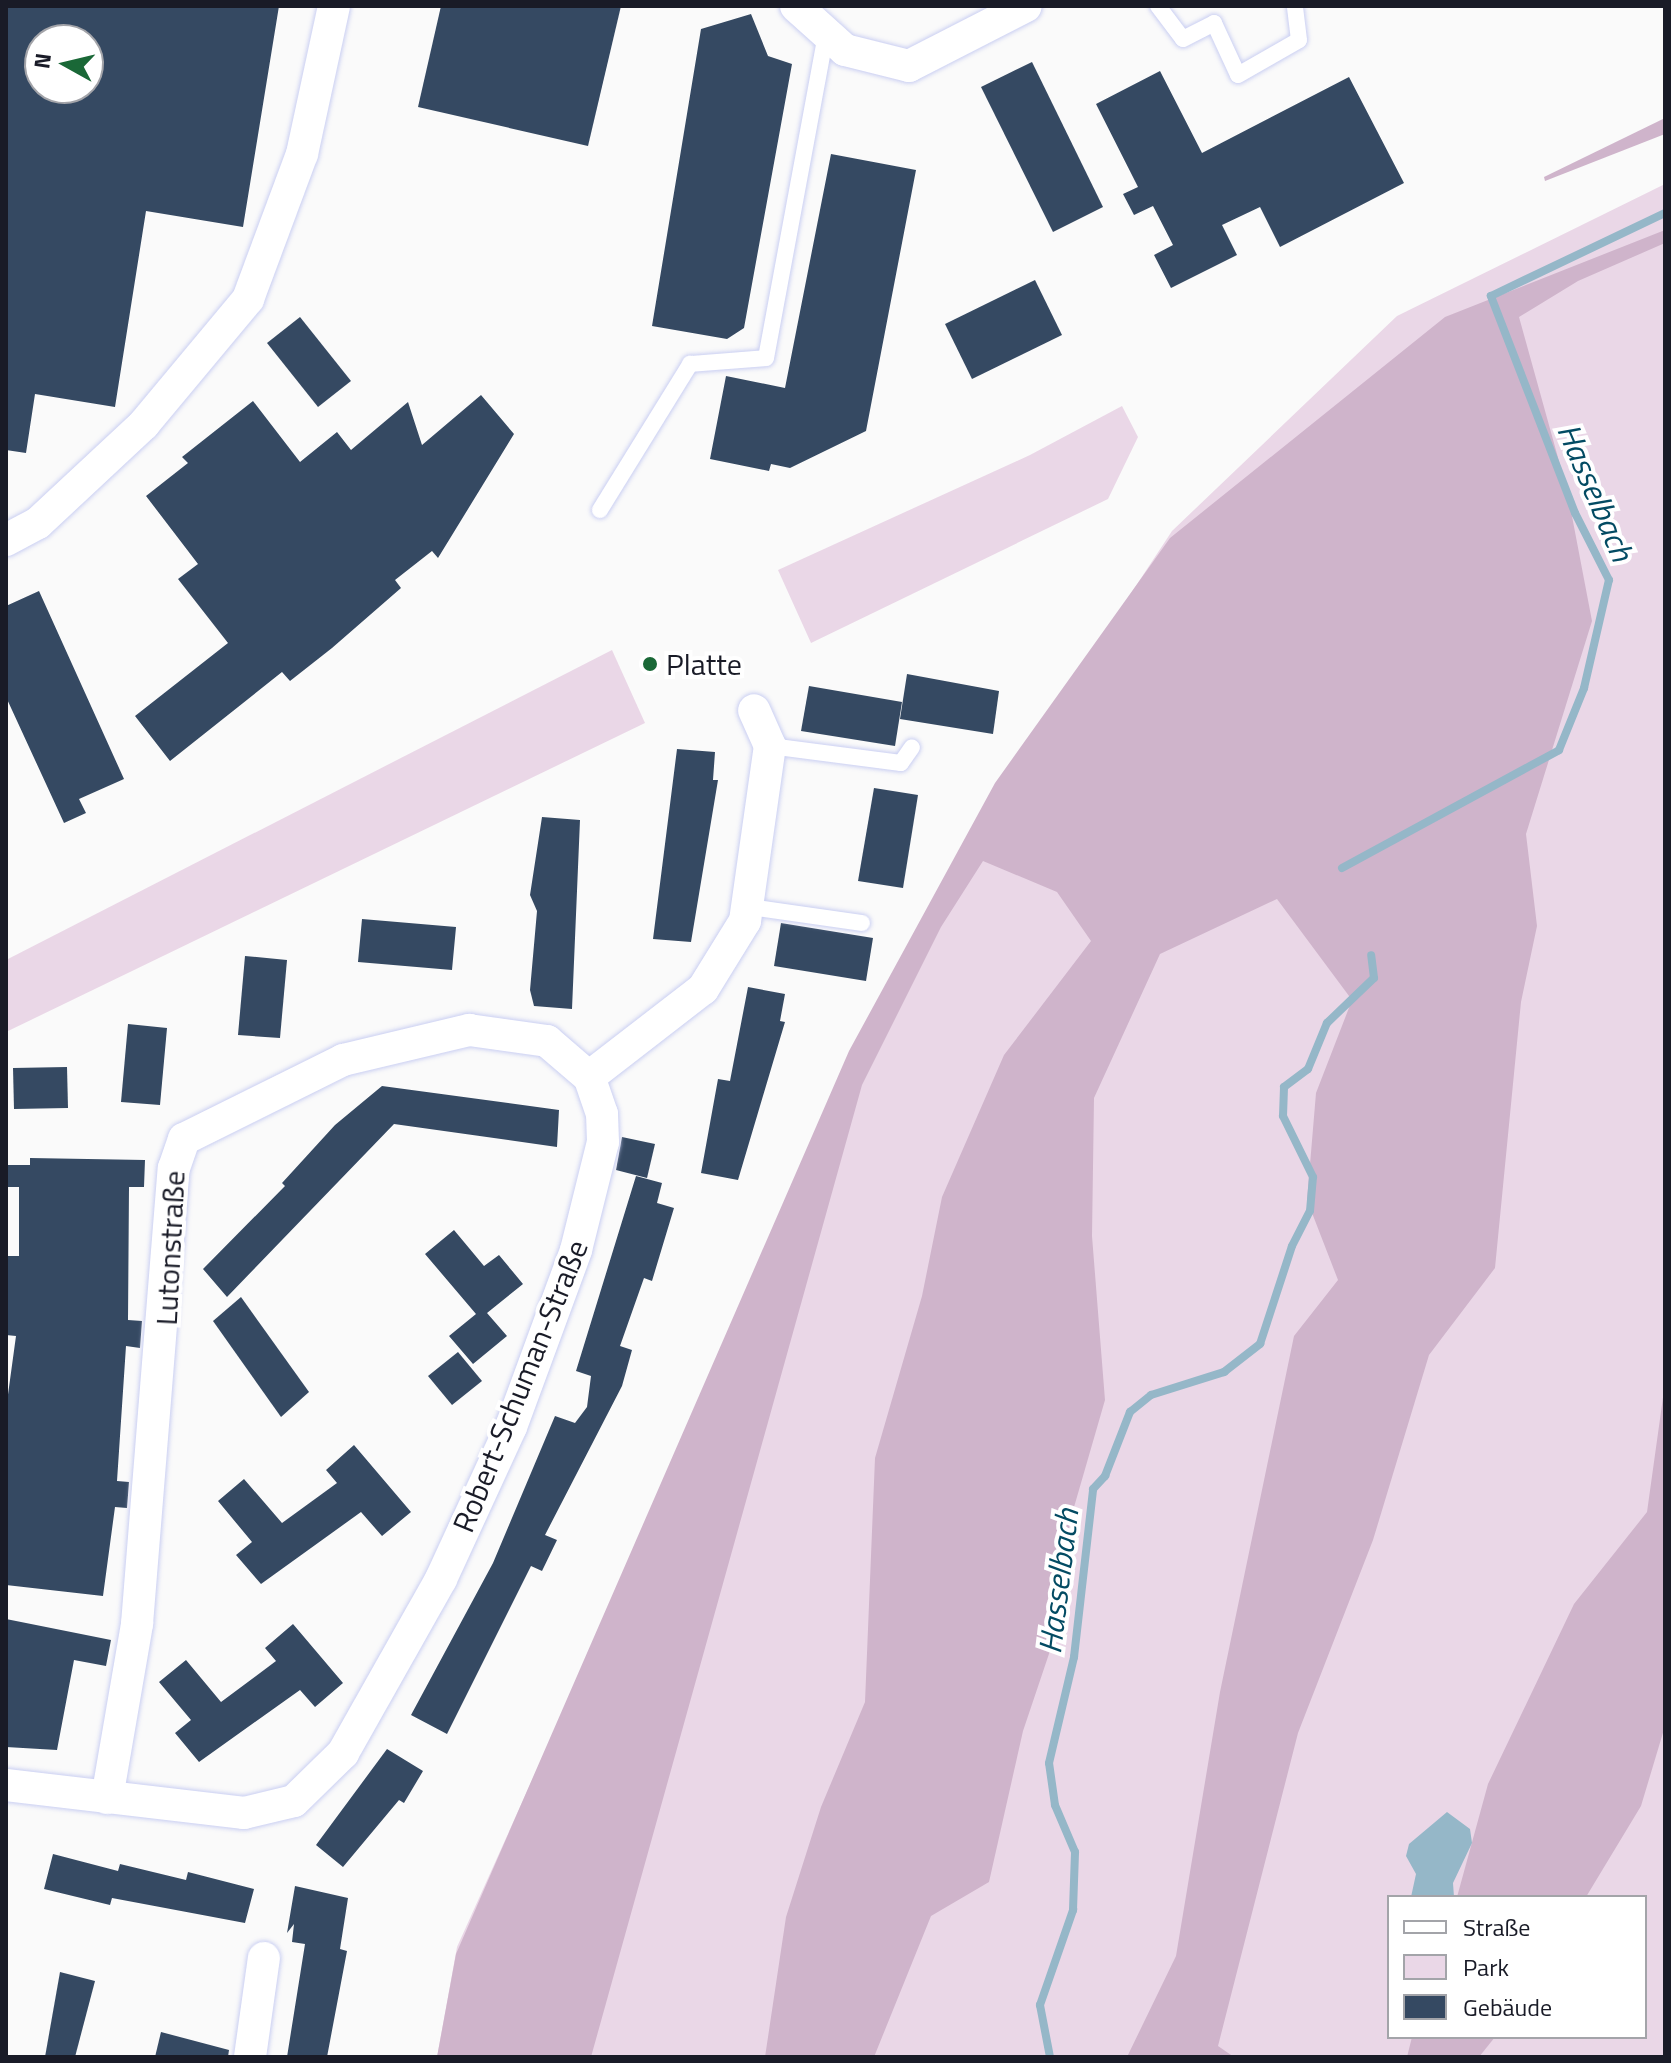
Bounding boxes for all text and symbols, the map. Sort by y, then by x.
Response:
north arrow [24,24,104,104]
text: N [24,51,60,71]
water label: Hasselbach [1550,417,1642,567]
place label: Platte [666,646,742,682]
marker: Platte [641,655,659,673]
street label: Lutonstraße [148,1170,192,1326]
street label: Robert-Schuman-Straße [445,1235,595,1537]
water label: Hasselbach [1030,1506,1086,1656]
legend [1387,1895,1647,2039]
text: Straße [1463,1909,1530,1945]
text: Park [1463,1949,1509,1985]
text: Gebäude [1463,1989,1552,2025]

